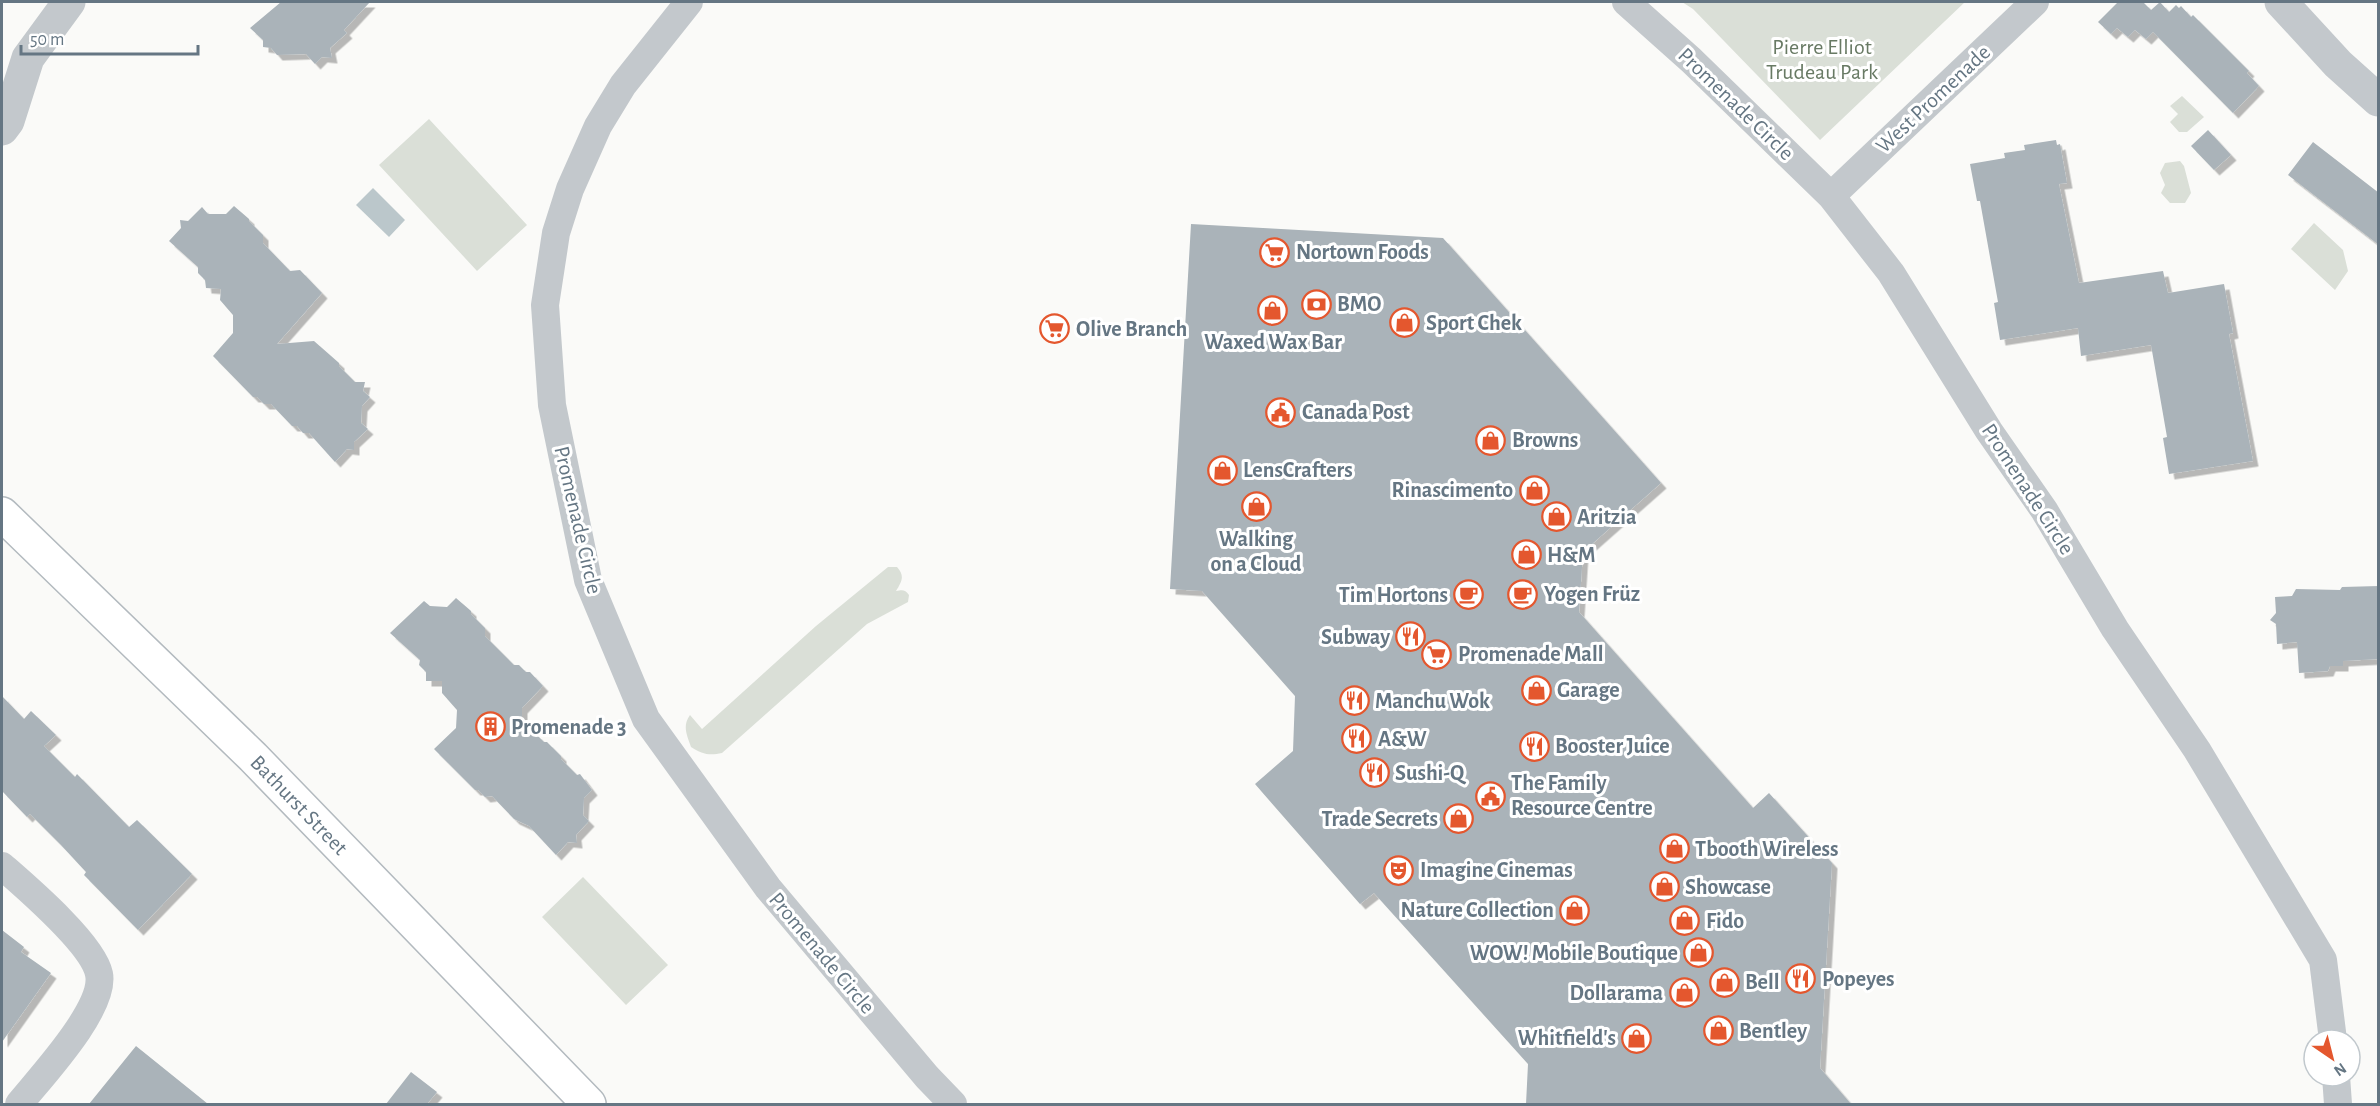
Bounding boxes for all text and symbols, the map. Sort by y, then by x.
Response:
scale bar [21,18,198,56]
text: 50 m [30,31,64,49]
park label: Pierre Elliot Trudeau Park [1766,36,1878,83]
street label: West Promenade [1872,41,1994,157]
street label: Promenade Circle [1674,44,1798,164]
supermarket icon: Nortown Foods [1259,236,1291,268]
place label: Nortown Foods [1296,241,1429,263]
bank icon: BMO [1300,288,1332,320]
place label: BMO [1337,293,1381,315]
shop icon: Waxed Wax Bar [1257,294,1289,326]
shop icon: Sport Chek [1389,307,1421,339]
place label: Sport Chek [1426,312,1522,334]
supermarket icon: Olive Branch [1039,313,1071,345]
place label: Olive Branch [1076,318,1187,340]
place label: Waxed Wax Bar [1204,331,1342,353]
public building icon: Canada Post [1265,396,1297,428]
place label: Canada Post [1302,401,1410,423]
street label: Promenade Circle [1978,420,2078,558]
shop icon: Browns [1475,424,1507,456]
place label: Browns [1512,429,1578,451]
street label: Promenade Circle [550,444,606,596]
shop icon: LensCrafters [1206,454,1238,486]
place label: LensCrafters [1243,459,1353,481]
shop icon: Rinascimento [1518,474,1550,506]
place label: Rinascimento [1391,479,1513,501]
shop icon: Walking on a Cloud [1240,491,1272,523]
shop icon: Aritzia [1540,501,1572,533]
place label: Aritzia [1577,506,1637,528]
place label: Walking on a Cloud [1211,528,1302,575]
shop icon: H&M [1510,539,1542,571]
place label: H&M [1547,544,1596,566]
cafe icon: Yogen Früz [1507,578,1539,610]
cafe icon: Tim Hortons [1453,579,1485,611]
place label: Yogen Früz [1544,583,1640,605]
place label: Tim Hortons [1339,584,1448,606]
restaurant icon: Subway [1395,621,1427,653]
place label: Subway [1321,626,1390,649]
supermarket icon: Promenade Mall [1421,638,1453,670]
place label: Promenade Mall [1458,643,1604,665]
shop icon: Garage [1520,674,1552,706]
place label: Garage [1557,679,1620,701]
restaurant icon: Manchu Wok [1338,685,1370,717]
place label: Manchu Wok [1375,690,1490,712]
building icon: Promenade 3 [474,711,506,743]
place label: Promenade 3 [511,716,627,738]
restaurant icon: A&W [1341,723,1373,755]
place label: A&W [1378,728,1427,750]
restaurant icon: Booster Juice [1518,730,1550,762]
place label: Booster Juice [1555,735,1670,757]
street label: Bathurst Street [246,751,352,859]
restaurant icon: Sushi-Q [1358,757,1390,789]
place label: Sushi-Q [1395,762,1467,785]
place label: The Family Resource Centre [1511,772,1653,819]
public building icon: The Family Resource Centre [1474,780,1506,812]
shop icon: Trade Secrets [1443,803,1475,835]
place label: Trade Secrets [1322,808,1438,830]
shop icon: Tbooth Wireless [1658,833,1690,865]
place label: Tbooth Wireless [1695,838,1839,860]
theatre icon: Imagine Cinemas [1383,854,1415,886]
place label: Imagine Cinemas [1420,859,1573,881]
shop icon: Showcase [1648,871,1680,903]
place label: Showcase [1685,876,1771,898]
street label: Promenade Circle [765,888,879,1018]
shop icon: Nature Collection [1559,894,1591,926]
place label: Nature Collection [1400,899,1554,921]
shop icon: Fido [1669,905,1701,937]
place label: Fido [1706,910,1744,932]
shop icon: WOW! Mobile Boutique [1683,937,1715,969]
place label: WOW! Mobile Boutique [1470,942,1678,964]
restaurant icon: Popeyes [1785,963,1817,995]
shop icon: Bell [1708,966,1740,998]
place label: Popeyes [1822,968,1895,991]
place label: Bell [1745,971,1779,993]
shop icon: Dollarama [1668,977,1700,1009]
place label: Dollarama [1570,982,1663,1004]
shop icon: Bentley [1702,1015,1734,1047]
place label: Bentley [1739,1020,1807,1043]
shop icon: Whitfield's [1621,1022,1653,1054]
place label: Whitfield's [1518,1027,1616,1049]
north arrow [2302,1028,2362,1088]
text: N [2331,1060,2349,1079]

